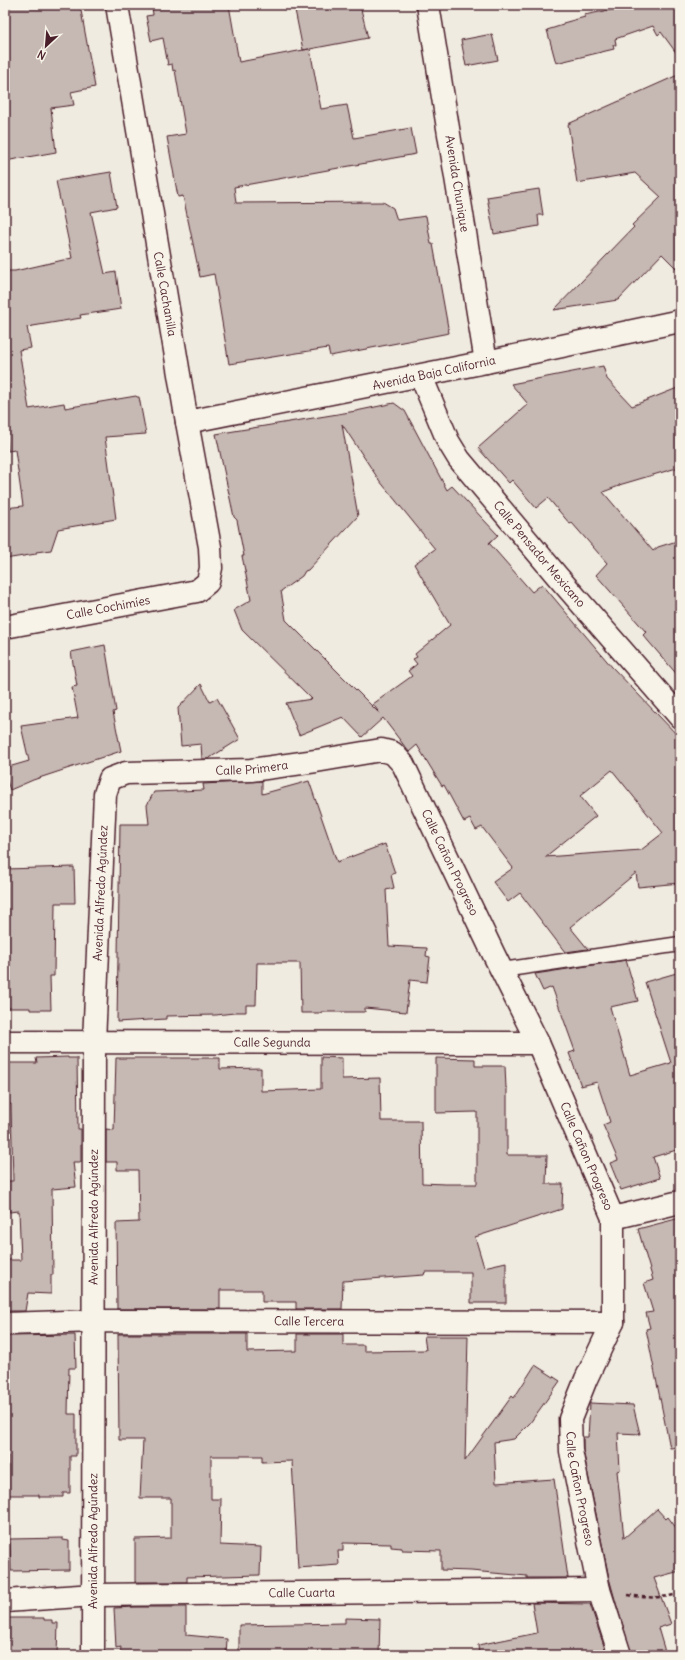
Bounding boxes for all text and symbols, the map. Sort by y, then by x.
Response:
north arrow [26,26,66,66]
text: N [35,47,48,63]
street label: Avenida Chunique [442,134,473,233]
street label: Calle Cachanilla [151,250,180,338]
street label: Avenida Baja California [371,352,497,393]
street label: Calle Pensador Mexicano [490,498,589,610]
street label: Calle Cochimíes [65,592,151,622]
street label: Calle Primera [215,757,289,778]
street label: Calle Cañon Progreso [419,807,482,918]
street label: Avenida Alfredo Agúndez [90,825,111,961]
street label: Calle Segunda [233,1034,311,1050]
street label: Calle Cañon Progreso [557,1100,617,1213]
street label: Avenida Alfredo Agúndez [86,1149,101,1285]
street label: Calle Tercera [274,1313,344,1328]
street label: Calle Cañon Progreso [563,1431,598,1547]
street label: Avenida Alfredo Agúndez [85,1473,100,1609]
street label: Calle Cuarta [268,1585,335,1600]

